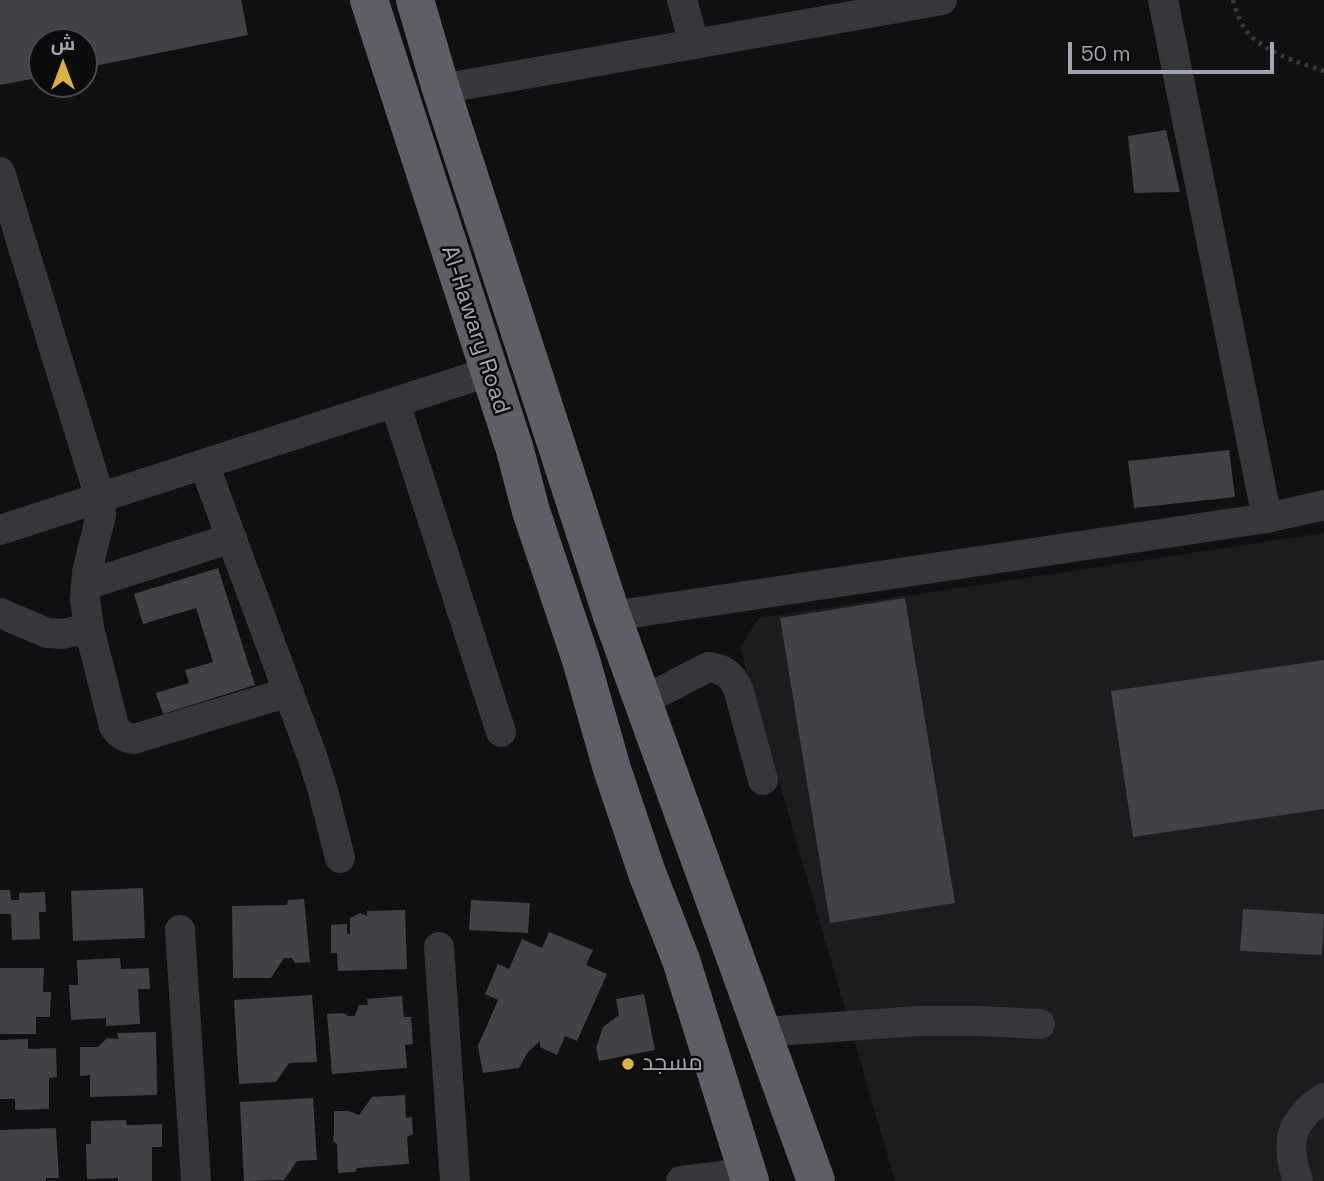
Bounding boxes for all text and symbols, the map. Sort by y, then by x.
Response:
north arrow [28,28,98,98]
scale bar [1072,28,1278,72]
text: ش [51,31,75,56]
text: 50 m [1081,40,1131,67]
street label: Al-Hawary Road [435,242,515,418]
place label: مسجد [642,1050,703,1078]
marker: مسجد [620,1056,636,1072]

